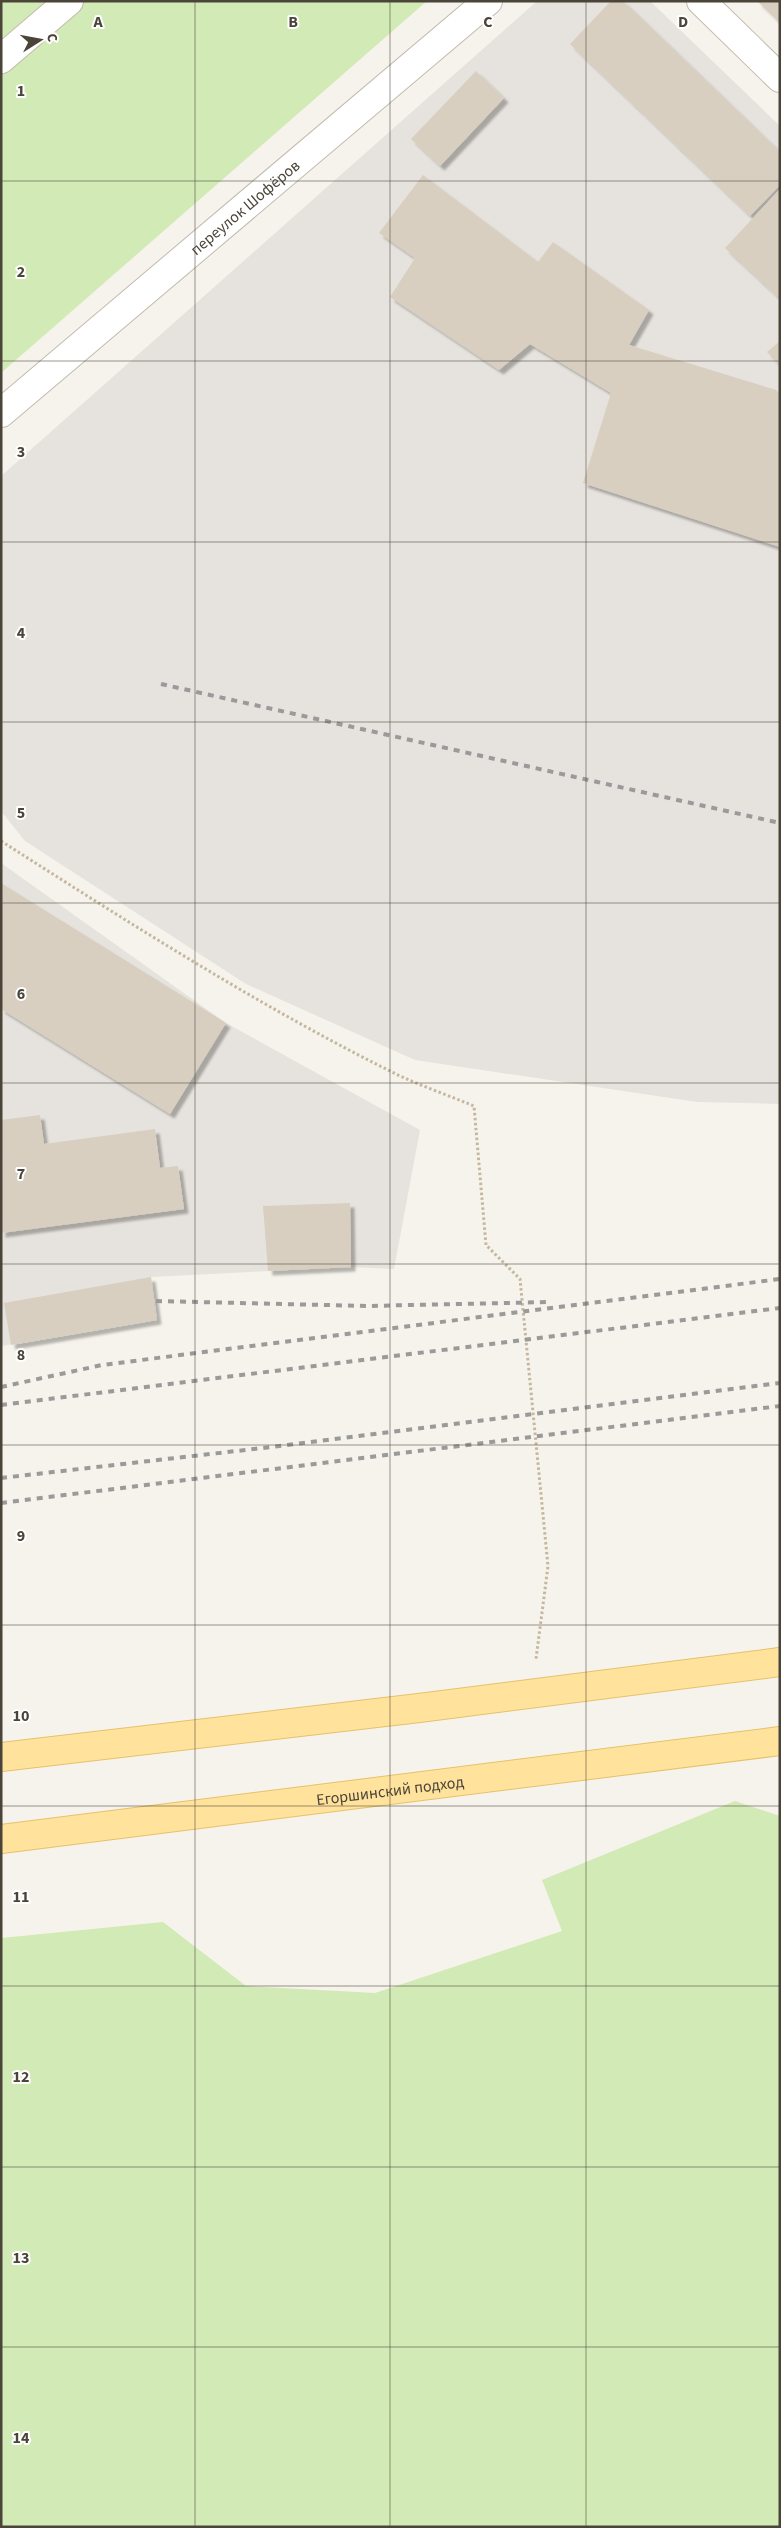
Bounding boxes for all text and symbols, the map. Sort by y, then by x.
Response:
text: A [92,11,103,33]
text: B [288,11,298,33]
text: C [483,11,493,33]
text: D [678,11,688,33]
north arrow [15,15,65,65]
text: С [41,32,62,44]
text: 1 [17,80,25,102]
street label: переулок Шофёров [186,155,305,261]
text: 2 [17,261,25,283]
text: 3 [17,441,25,463]
text: 4 [17,622,26,644]
text: 5 [17,802,25,824]
text: 6 [17,983,25,1005]
text: 7 [17,1163,25,1185]
text: 8 [17,1344,25,1366]
text: 9 [17,1525,25,1547]
text: 10 [13,1705,29,1727]
street label: Егоршинский подход [315,1771,466,1811]
text: 11 [13,1886,29,1908]
text: 12 [13,2066,29,2088]
text: 13 [13,2247,29,2269]
text: 14 [13,2427,30,2449]

